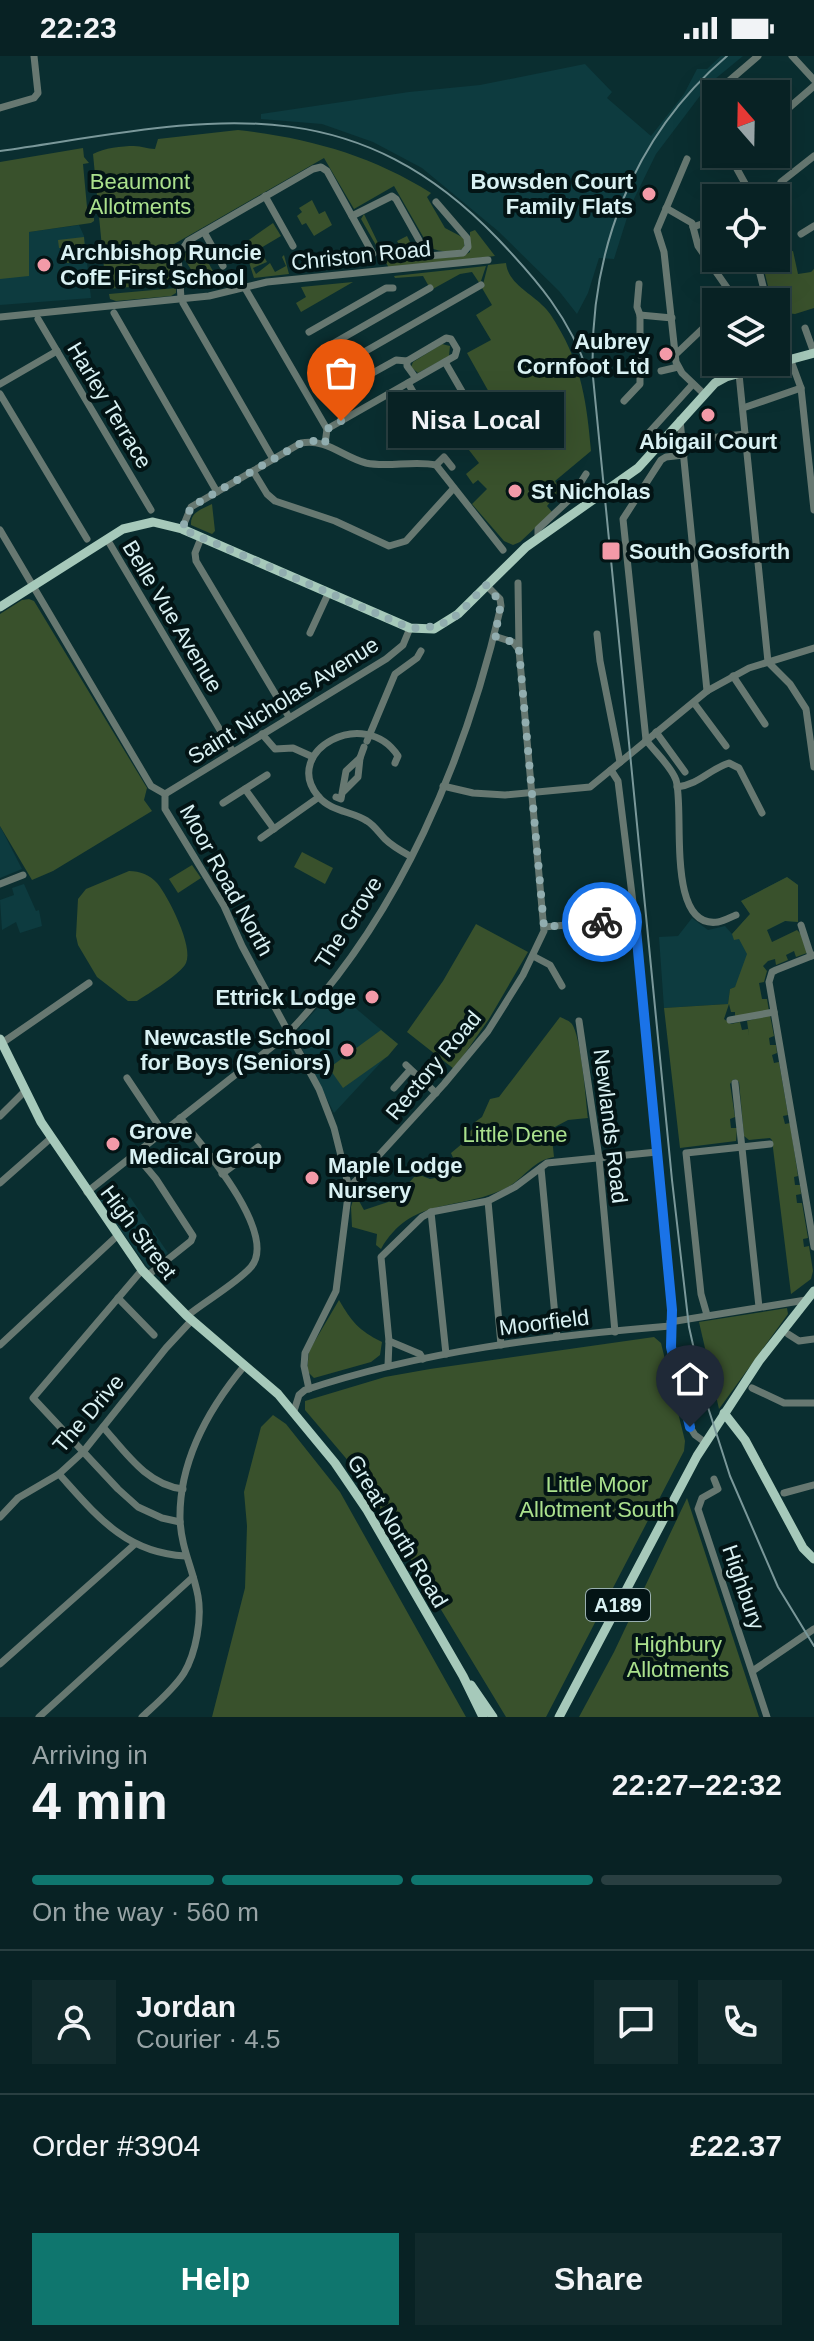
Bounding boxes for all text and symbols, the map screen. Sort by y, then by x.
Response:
text: 22:23 [40,11,117,44]
north arrow [702,80,790,168]
map controls [702,80,790,376]
park label: Beaumont Allotments [89,169,191,219]
place label: Bowsden Court Family Flats [470,169,634,219]
button: locate [702,184,790,272]
marker: Bowsden Court Family Flats [640,185,658,203]
street label: Christon Road [290,236,432,275]
place label: Archbishop Runcie CofE First School [60,240,262,290]
marker: Archbishop Runcie CofE First School [35,256,53,274]
button: layers [702,288,790,376]
place label: Aubrey Cornfoot Ltd [517,329,651,379]
street label: Harley Terrace [62,338,157,473]
pin [307,339,375,421]
marker: Aubrey Cornfoot Ltd [657,345,675,363]
icon: bag [319,351,363,395]
callout: Nisa Local [389,393,565,449]
text: Nisa Local [411,405,541,435]
marker: Abigail Court [699,406,717,424]
place label: Abigail Court [639,429,778,454]
place label: St Nicholas [531,479,651,504]
marker: St Nicholas [506,482,524,500]
street label: Belle Vue Avenue [117,536,228,697]
place label: South Gosforth [629,539,790,564]
marker: South Gosforth [600,540,622,562]
street label: Saint Nicholas Avenue [183,632,383,769]
street label: Moor Road North [175,800,278,960]
street label: The Grove [310,872,387,973]
courier [562,882,642,962]
icon: bike [580,900,624,944]
place label: Ettrick Lodge [215,985,356,1010]
marker: Ettrick Lodge [363,988,381,1006]
street label: Rectory Road [381,1006,486,1125]
place label: Newcastle School for Boys (Seniors) [140,1025,331,1075]
marker: Newcastle School for Boys (Seniors) [338,1041,356,1059]
street label: Newlands Road [589,1047,632,1205]
place label: Grove Medical Group [129,1119,282,1169]
park label: Little Dene [462,1122,568,1147]
marker: Grove Medical Group [104,1135,122,1153]
place label: Maple Lodge Nursery [328,1153,462,1203]
marker: Maple Lodge Nursery [303,1169,321,1187]
street label: High Street [95,1181,182,1284]
street label: Moorfield [498,1305,590,1340]
pin [656,1345,724,1427]
icon: home [668,1357,712,1401]
street label: The Drive [48,1369,129,1458]
street label: Great North Road [342,1450,453,1612]
park label: Little Moor Allotment South [519,1472,675,1522]
street label: Highbury [717,1541,770,1633]
road number: A189 [586,1589,650,1621]
park label: Highbury Allotments [627,1632,729,1682]
text: Arriving in [32,1740,148,1770]
text: 22:27–22:32 [612,1768,782,1801]
text: 4 min [32,1772,168,1830]
text: On the way · 560 m [32,1897,259,1927]
button: person [32,1980,116,2064]
button: chat [594,1980,678,2064]
button: phone [698,1980,782,2064]
text: Jordan [136,1990,236,2023]
text: Courier · 4.5 [136,2024,281,2054]
text: Order #3904 [32,2129,200,2162]
text: £22.37 [690,2129,782,2162]
button: Help [32,2233,399,2325]
button: Share [415,2233,782,2325]

